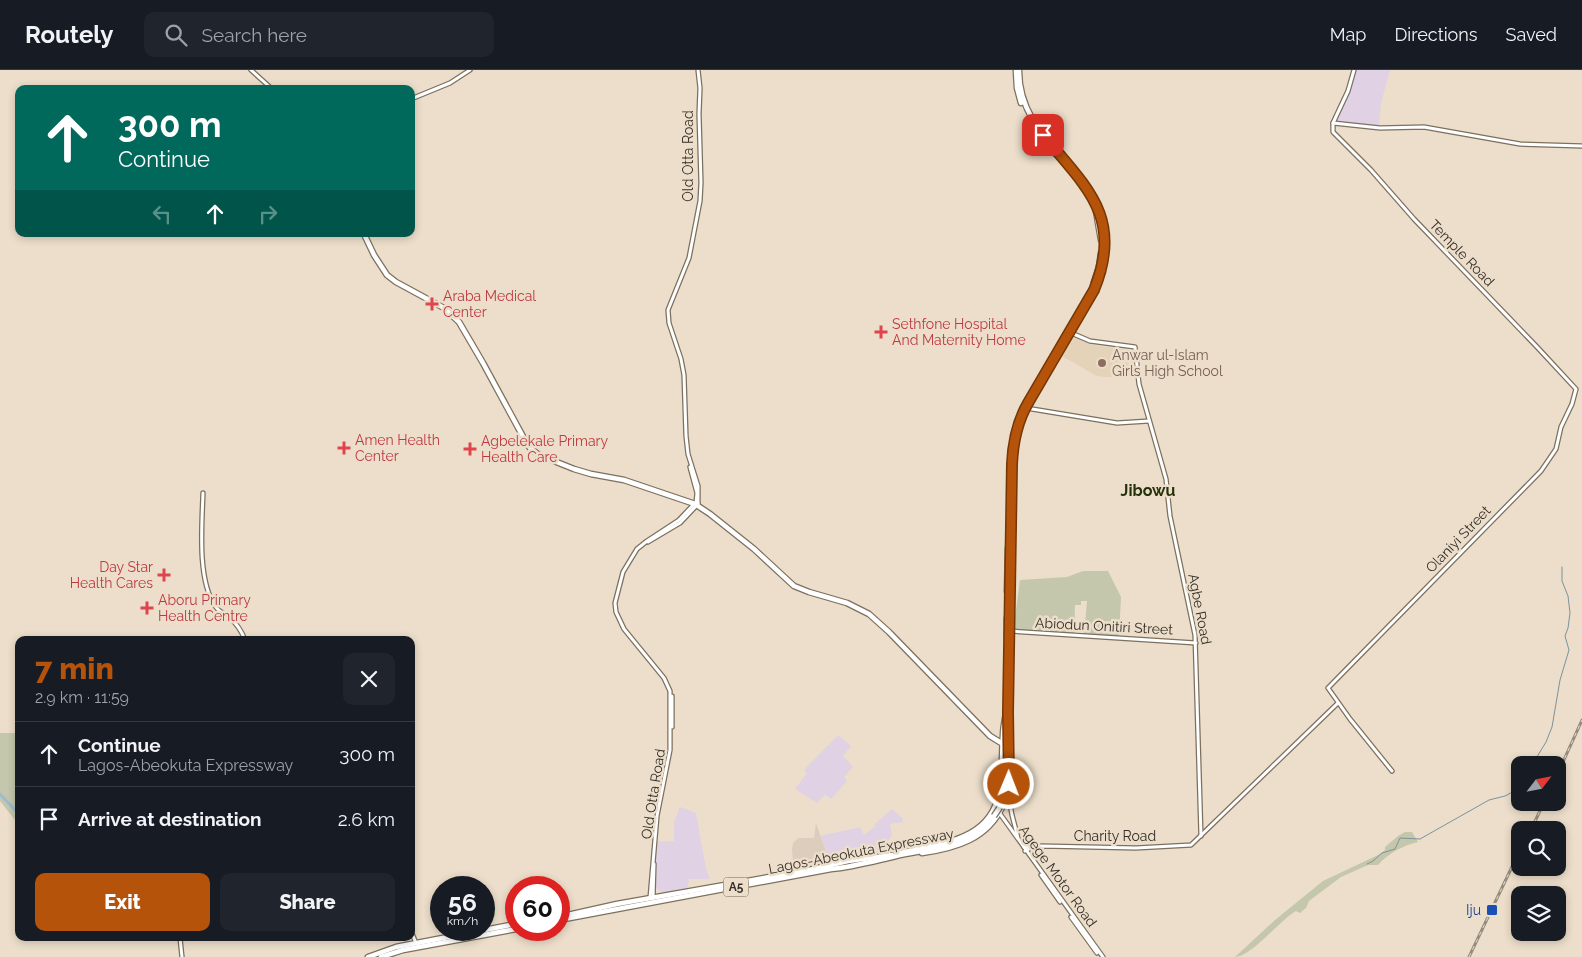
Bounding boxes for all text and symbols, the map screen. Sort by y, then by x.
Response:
search box [144,12,494,57]
text: Routely [25,20,114,49]
icon: search [162,21,190,49]
text: Search here [202,24,307,46]
text: Map [1330,24,1366,45]
text: Directions [1394,24,1478,45]
text: Saved [1506,24,1557,45]
text: 300 m [118,104,222,145]
icon: ahead [35,105,100,170]
street label: Old Otta Road [680,110,696,202]
pin [1022,114,1064,156]
icon: arrive [1029,121,1057,149]
text: Continue [118,146,210,172]
icon: left [148,200,176,228]
icon: ahead [201,200,229,228]
icon: right [254,200,282,228]
street label: Temple Road [1426,217,1498,289]
place label: Araba Medical Center [443,288,536,320]
marker: Araba Medical Center [425,297,439,311]
place label: Sethfone Hospital And Maternity Home [892,316,1026,348]
marker: Sethfone Hospital And Maternity Home [874,325,888,339]
place label: Anwar ul-Islam Girls High School [1112,347,1223,379]
marker: Anwar ul-Islam Girls High School [1096,357,1108,369]
place label: Amen Health Center [355,432,440,464]
place label: Agbelekale Primary Health Care [481,433,608,465]
marker: Amen Health Center [337,441,351,455]
marker: Agbelekale Primary Health Care [463,442,477,456]
district label: Jibowu [1121,481,1176,500]
street label: Olaniyi Street [1422,502,1494,576]
place label: Day Star Health Cares [70,559,153,591]
marker: Day Star Health Cares [157,568,171,582]
street label: Agbe Road [1185,572,1215,646]
place label: Aboru Primary Health Centre [158,592,251,624]
marker: Aboru Primary Health Centre [140,601,154,615]
street label: Abiodun Onitiri Street [1035,614,1174,638]
text: 7 min [35,651,114,686]
button: close [343,653,395,705]
text: 2.9 km · 11:59 [35,688,129,707]
text: Continue [78,734,161,756]
icon: ahead [35,740,63,768]
text: 300 m [339,743,395,765]
street label: Old Otta Road [638,748,668,840]
text: Lagos-Abeokuta Expressway [78,756,293,775]
north arrow [1511,756,1566,811]
map controls [1511,756,1566,941]
position arrow [982,757,1034,809]
icon: arrive [35,805,63,833]
text: Arrive at destination [78,808,262,830]
text: 2.6 km [338,808,395,830]
button: search [1511,821,1566,876]
street label: Agege Motor Road [1016,822,1100,930]
street label: Lagos-Abeokuta Expressway [767,825,955,877]
street label: Charity Road [1074,828,1156,844]
button: Exit [35,873,210,931]
button: Share [220,873,395,931]
speed limit sign: 60 [505,876,570,941]
road number: A5 [724,878,748,896]
button: layers [1511,886,1566,941]
text: 56 [448,887,477,917]
place label: Iju [1466,902,1481,918]
marker: Iju [1485,903,1499,917]
text: km/h [447,914,478,928]

